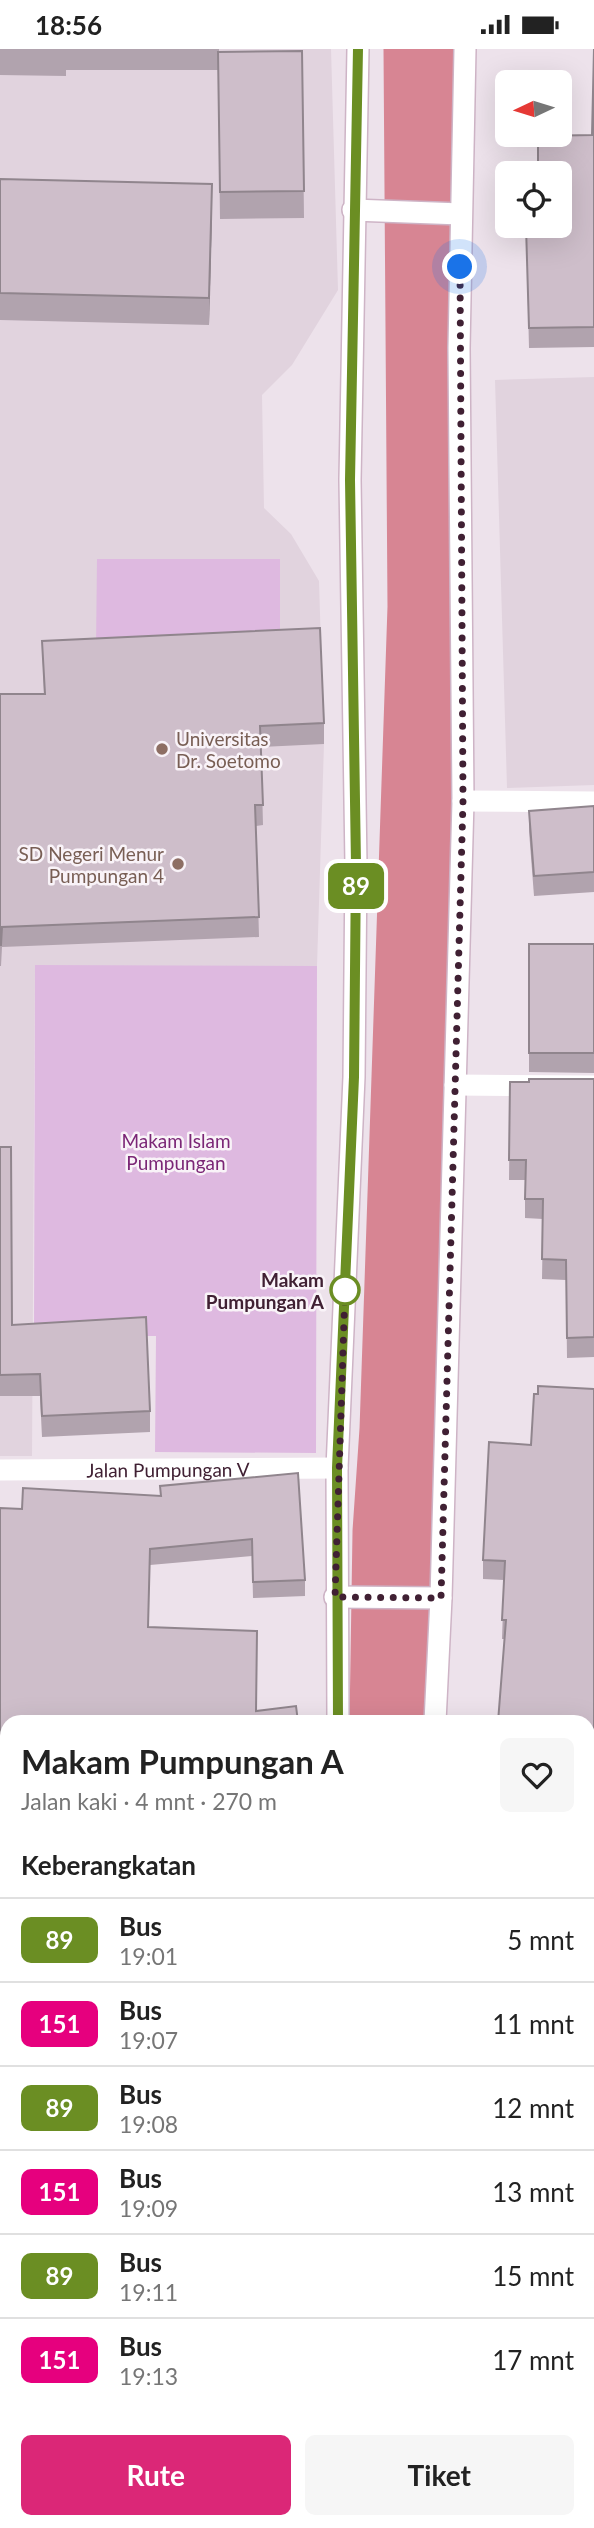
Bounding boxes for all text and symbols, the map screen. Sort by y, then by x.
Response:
text: 18:56 [35,9,102,41]
north arrow [495,70,572,147]
map controls [495,70,572,238]
button: locate [495,161,572,238]
your location [442,249,477,284]
place label: Universitas Dr. Soetomo [176,727,281,772]
marker: Universitas Dr. Soetomo [154,741,170,757]
place label: SD Negeri Menur Pumpungan 4 [19,842,164,887]
marker: SD Negeri Menur Pumpungan 4 [170,856,186,872]
line badge: 89 [324,863,388,909]
text: 89 [342,871,370,900]
park label: Makam Islam Pumpungan [121,1129,231,1174]
place label: Makam Pumpungan A [206,1268,325,1313]
marker: Makam Pumpungan A [330,1275,360,1305]
street label: Jalan Pumpungan V [86,1457,250,1481]
button: heart [500,1738,574,1812]
text: Makam Pumpungan A [21,1741,344,1781]
text: Jalan kaki · 4 mnt · 270 m [21,1787,277,1815]
text: Keberangkatan [21,1849,196,1881]
text: Bus [119,1910,162,1942]
text: 5 mnt [507,1924,574,1956]
text: 89 [46,1925,73,1954]
text: 19:01 [119,1942,178,1970]
text: Bus [119,1994,162,2026]
text: 11 mnt [492,2008,574,2040]
text: 151 [39,2009,80,2038]
text: 19:07 [119,2026,178,2054]
text: Bus [119,2078,162,2110]
text: 12 mnt [492,2092,574,2124]
text: 89 [46,2093,73,2122]
text: 19:08 [119,2110,178,2138]
text: Bus [119,2162,162,2194]
text: 13 mnt [492,2176,574,2208]
text: 151 [39,2177,80,2206]
text: 19:09 [119,2194,178,2222]
text: Bus [119,2246,162,2278]
text: 15 mnt [492,2260,574,2292]
text: 89 [46,2261,73,2290]
text: 19:11 [119,2278,178,2306]
text: Bus [119,2330,162,2362]
text: 17 mnt [492,2344,574,2376]
text: 151 [39,2345,80,2374]
text: 19:13 [119,2362,178,2390]
button: Rute [21,2435,291,2515]
button: Tiket [305,2435,574,2515]

